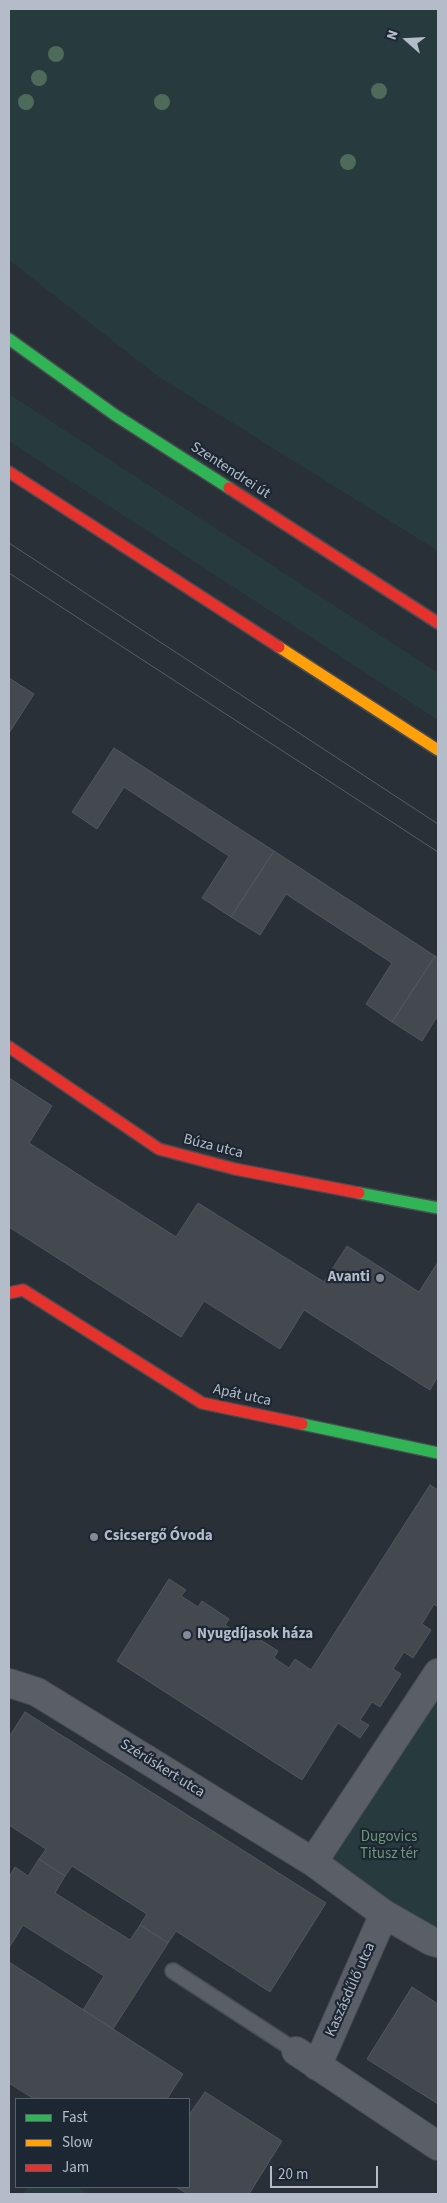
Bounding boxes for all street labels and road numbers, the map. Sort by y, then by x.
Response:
street label: Szentendrei út [187,439,273,503]
street label: Búza utca [181,1131,245,1163]
street label: Apát utca [211,1381,273,1411]
street label: Szérűskert utca [116,1736,208,1802]
street label: Kaszásdűlő utca [322,1940,380,2040]

